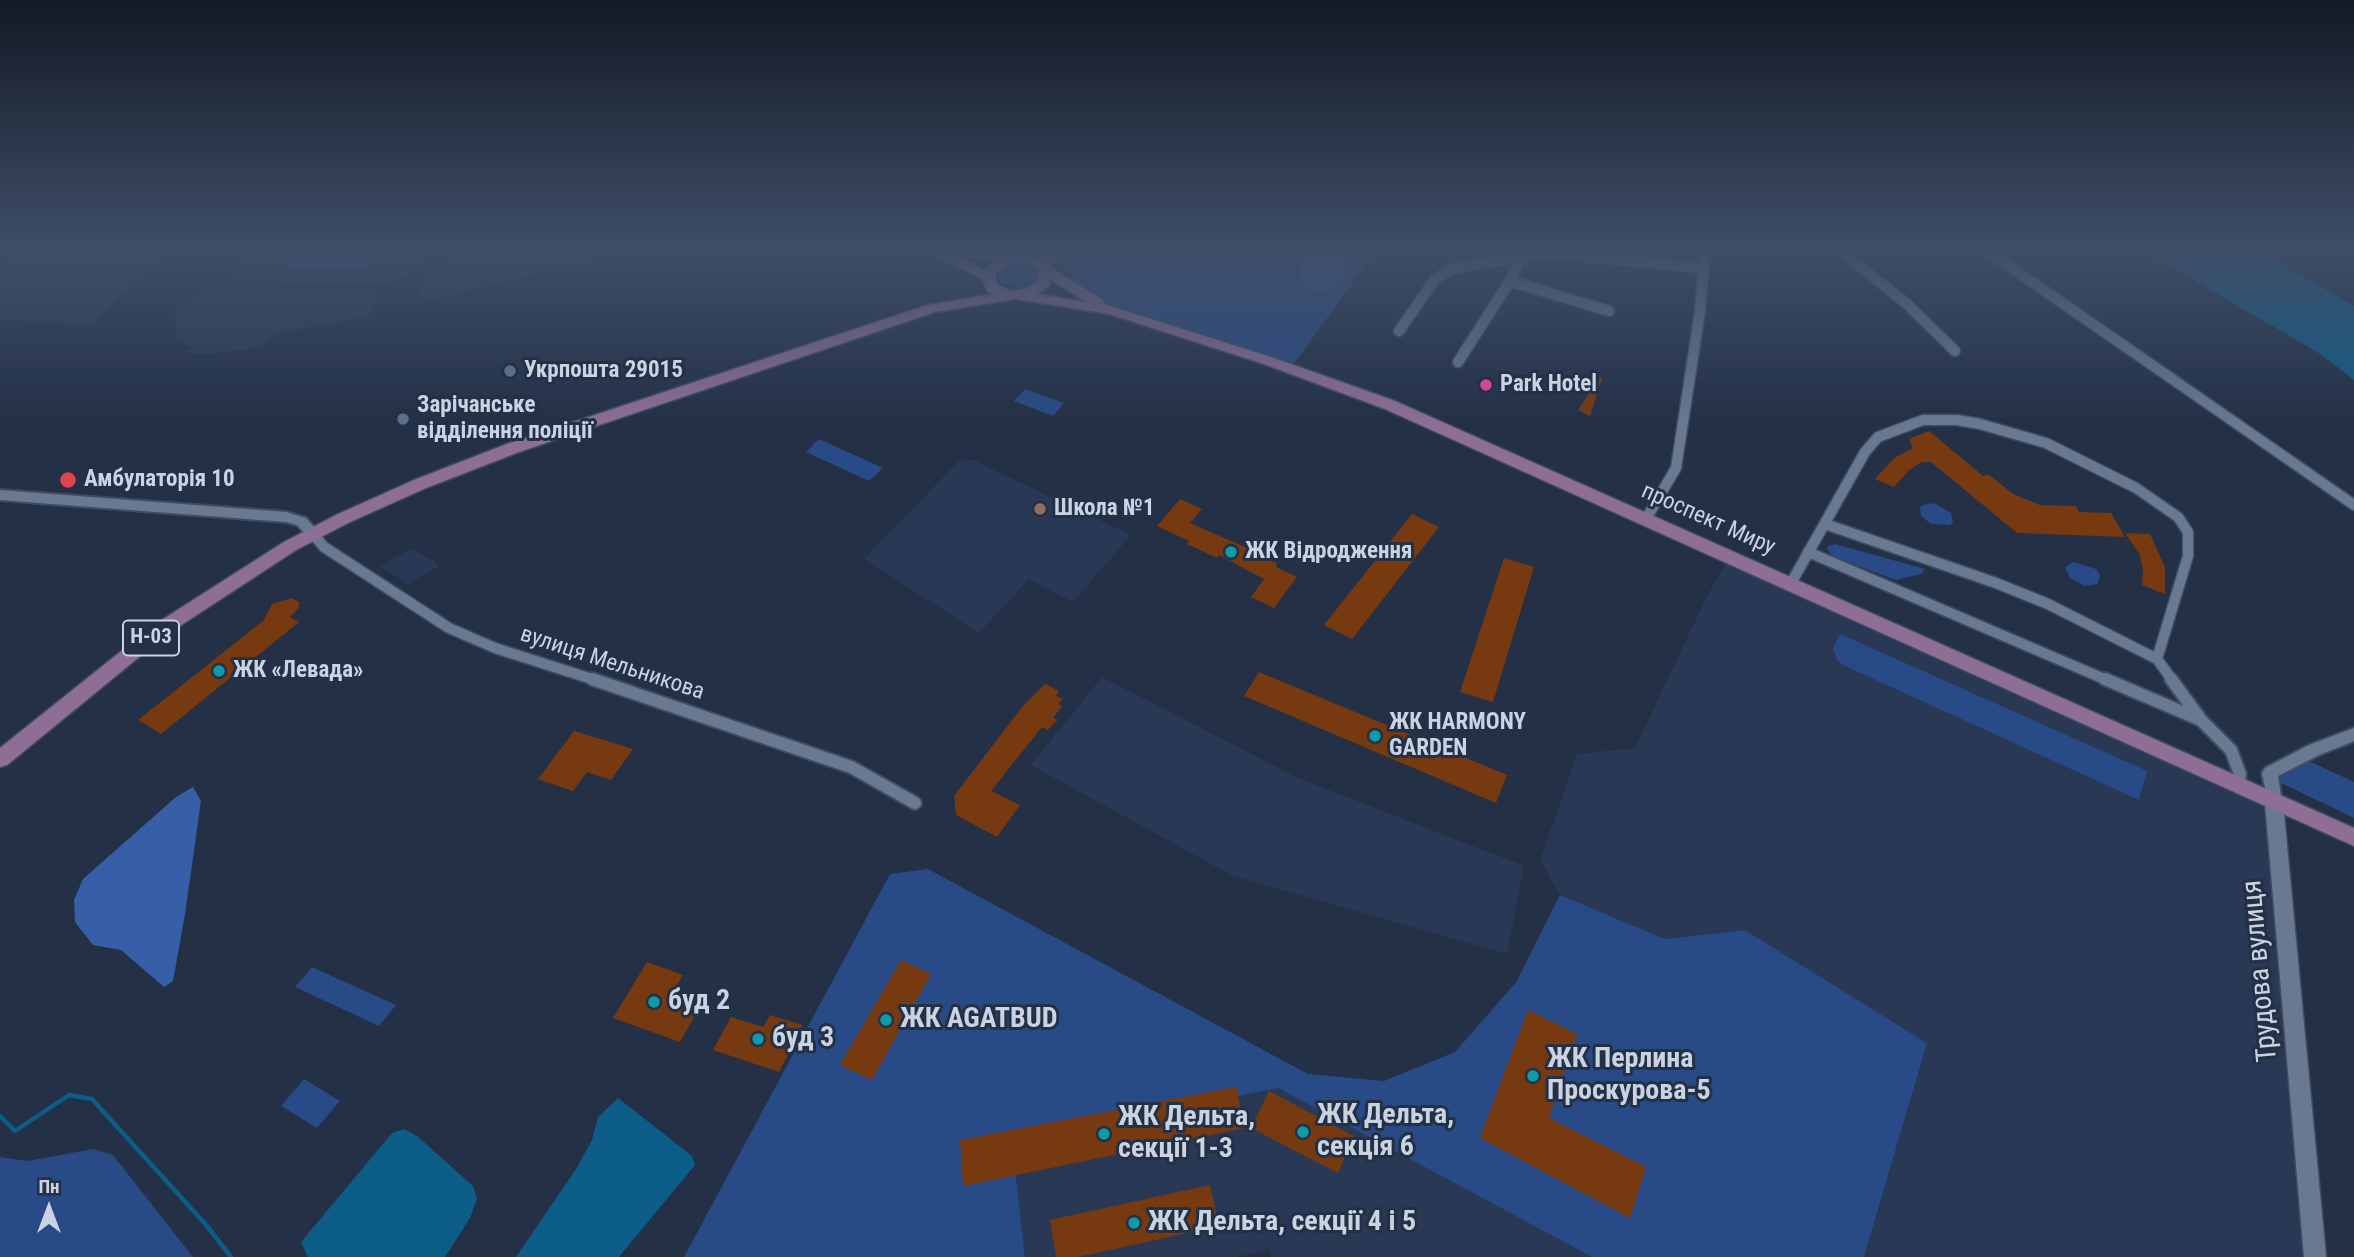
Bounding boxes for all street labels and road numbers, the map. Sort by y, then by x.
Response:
street label: проспект Миру [1637,478,1779,562]
road number: Н-03 [123,620,179,656]
street label: вулиця Мельникова [517,621,707,707]
street label: Трудова вулиця [2236,879,2286,1063]

